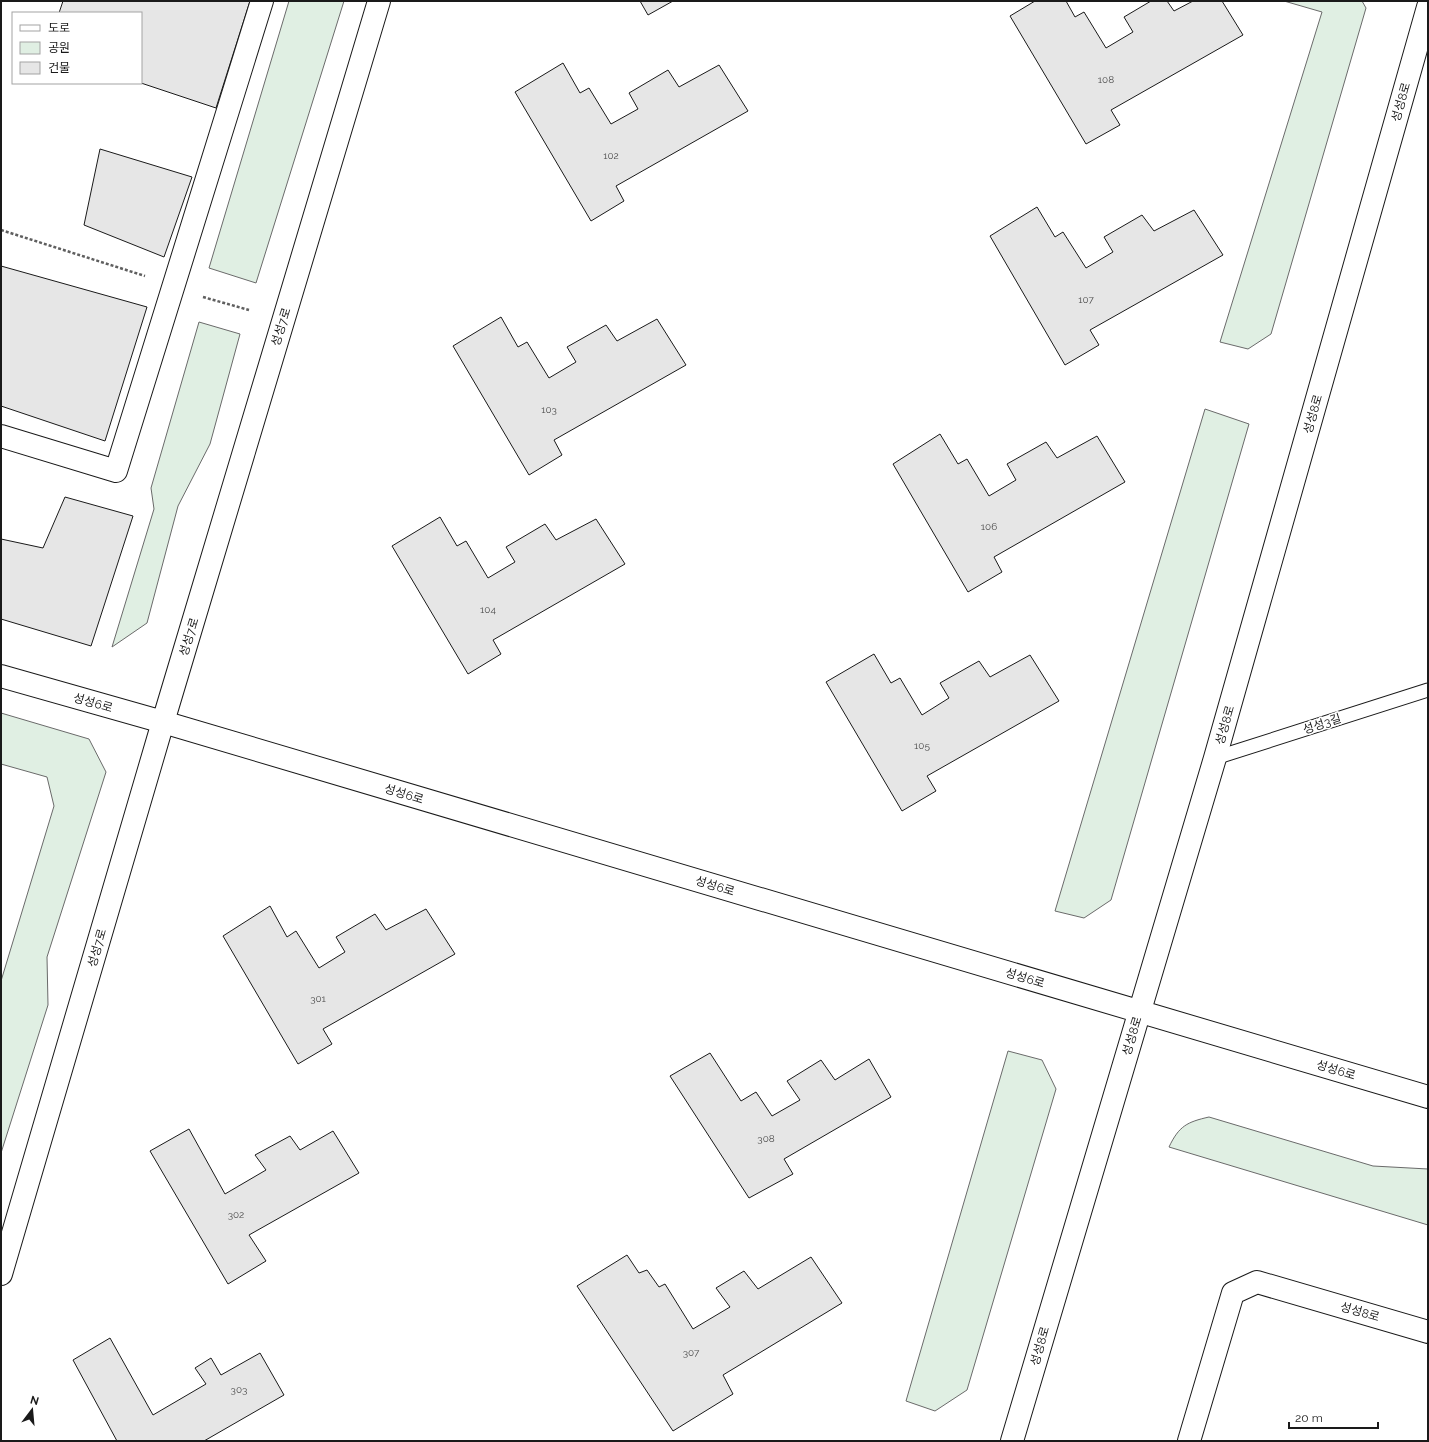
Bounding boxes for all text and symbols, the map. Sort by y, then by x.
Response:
legend [12,12,142,84]
text: 도로 [48,21,70,35]
text: 공원 [48,41,70,55]
text: 건물 [48,61,70,75]
house number: 108 [1098,74,1114,85]
street label: 성성8로 [1389,81,1413,123]
house number: 102 [603,150,619,161]
house number: 107 [1078,294,1094,305]
street label: 성성7로 [269,306,293,348]
street label: 성성8로 [1301,393,1325,435]
house number: 103 [541,404,557,415]
house number: 106 [981,521,997,532]
house number: 104 [480,604,496,615]
street label: 성성7로 [177,616,201,658]
street label: 성성6로 [72,691,114,715]
street label: 성성8로 [1213,704,1237,746]
street label: 성성3길 [1301,711,1343,737]
house number: 105 [914,740,930,751]
street label: 성성6로 [383,781,425,807]
street label: 성성6로 [694,873,736,899]
street label: 성성7로 [85,927,109,969]
street label: 성성6로 [1004,965,1046,991]
house number: 301 [310,993,327,1004]
street label: 성성8로 [1119,1015,1145,1057]
street label: 성성6로 [1315,1057,1357,1083]
house number: 308 [757,1133,775,1144]
house number: 302 [228,1209,244,1220]
street label: 성성8로 [1339,1300,1381,1324]
street label: 성성8로 [1028,1325,1052,1367]
house number: 307 [683,1347,700,1358]
house number: 303 [231,1384,247,1395]
north arrow [12,1390,52,1430]
text: N [29,1393,40,1408]
scale bar [1289,1404,1378,1430]
text: 20 m [1295,1411,1323,1425]

